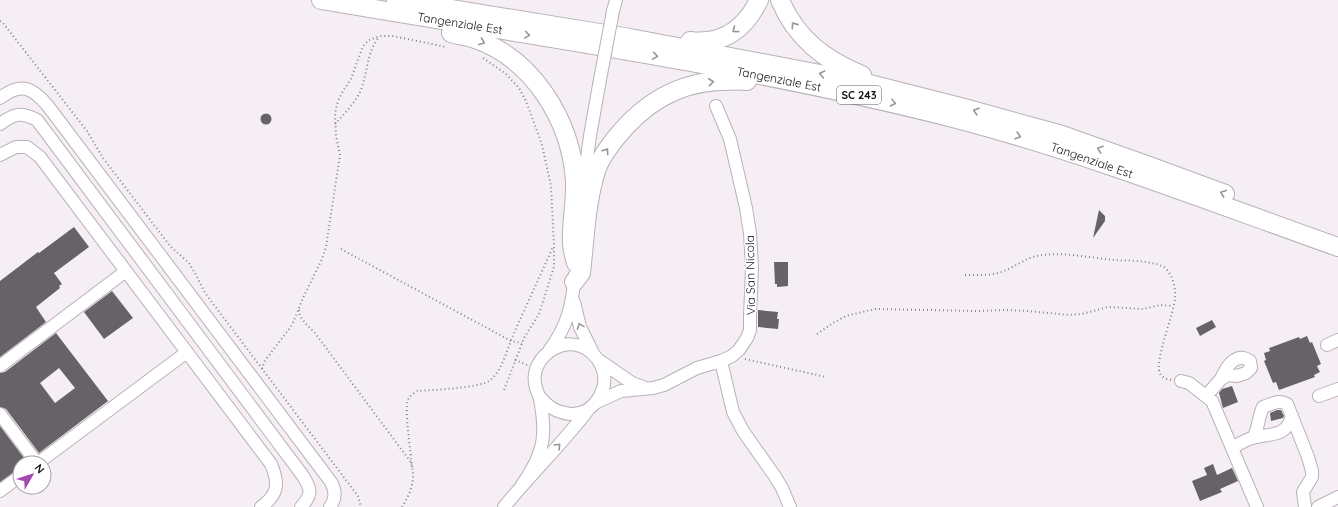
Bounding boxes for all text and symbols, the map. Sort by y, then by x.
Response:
street label: Tangenziale Est [416,9,504,37]
one-way arrow [791,22,799,29]
one-way arrow [733,25,740,32]
one-way arrow [524,30,530,38]
one-way arrow [477,37,485,45]
one-way arrow [652,51,659,60]
street label: Tangenziale Est [735,63,823,95]
one-way arrow [819,71,826,79]
one-way arrow [708,78,714,87]
road number: SC 243 [837,86,881,104]
one-way arrow [889,99,896,107]
one-way arrow [973,107,980,116]
one-way arrow [1015,131,1022,140]
street label: Tangenziale Est [1049,139,1135,181]
one-way arrow [1097,145,1104,153]
one-way arrow [601,148,609,155]
one-way arrow [1219,189,1226,197]
street label: Via San Nicola [742,235,758,315]
one-way arrow [577,323,585,330]
one-way arrow [553,443,561,451]
north arrow [12,455,52,495]
text: N [32,461,48,476]

